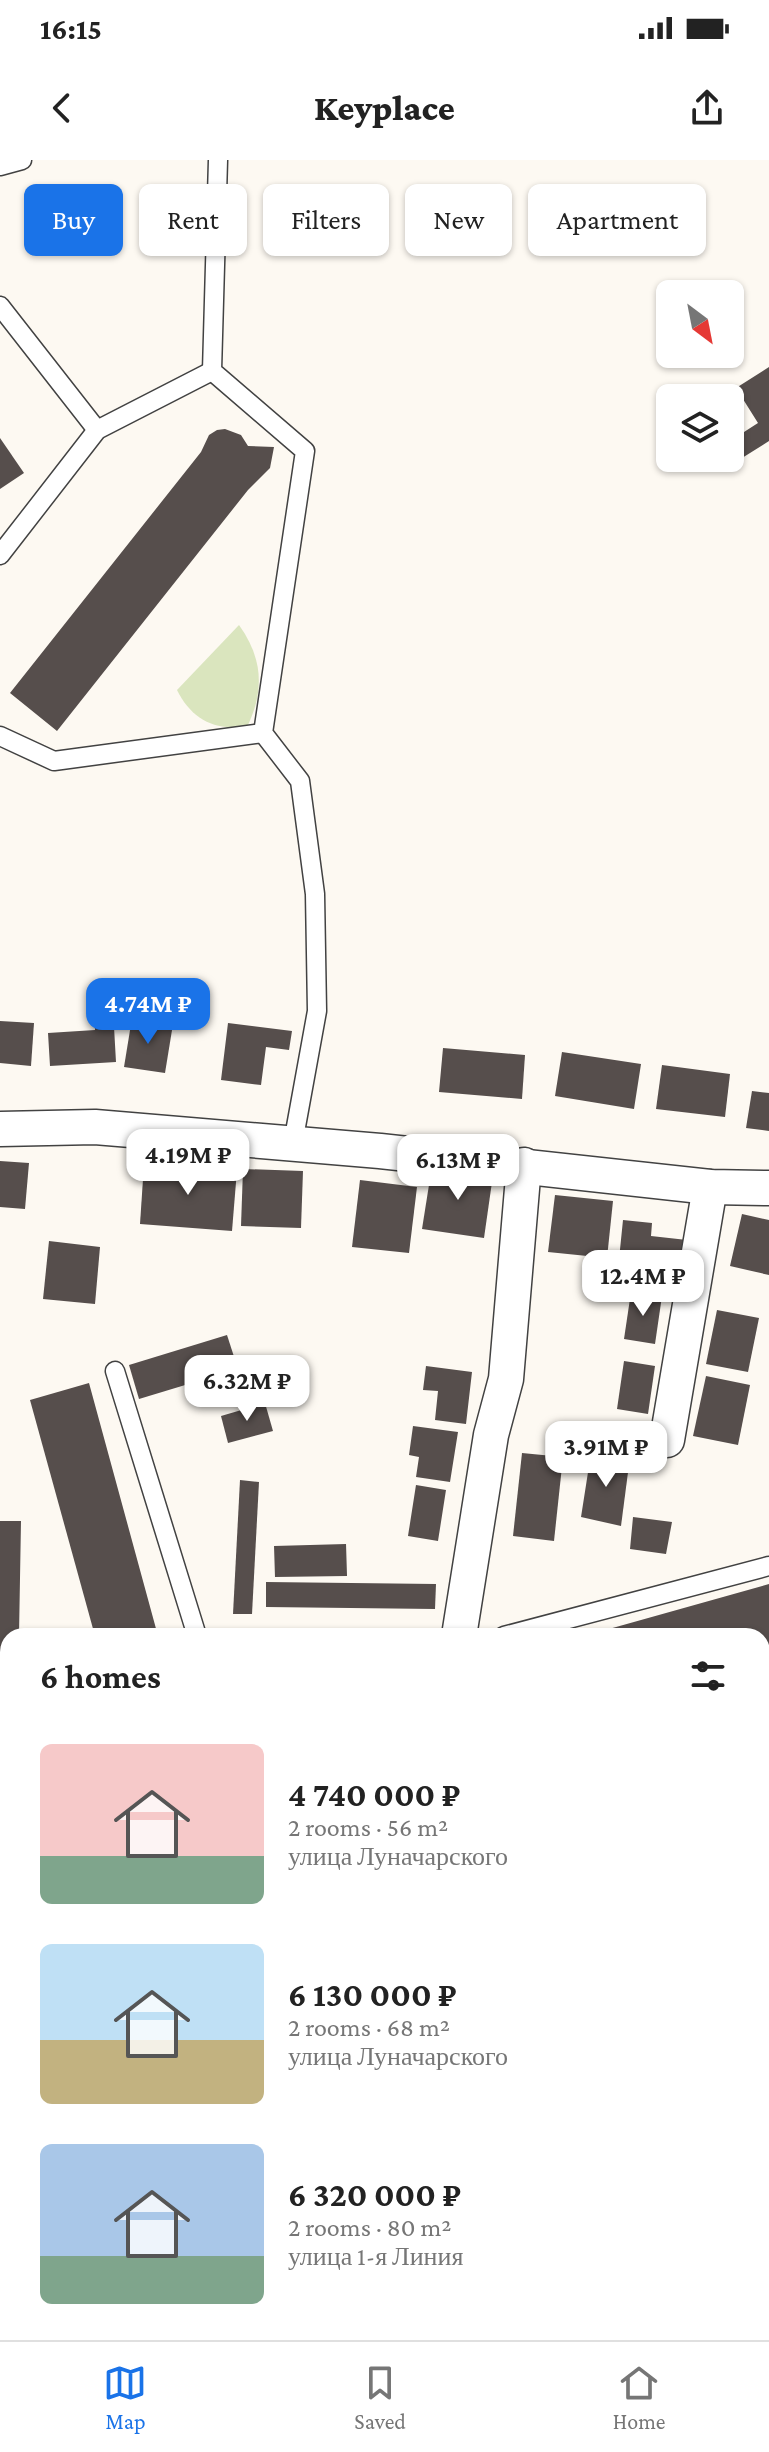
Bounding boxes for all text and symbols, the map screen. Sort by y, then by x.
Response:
text: 16:15 [40,12,102,45]
icon: back [40,86,84,130]
icon: share [685,86,729,130]
text: Keyplace [314,88,455,128]
chip: Buy [24,184,123,256]
chip: Rent [139,184,247,256]
chip: Filters [263,184,389,256]
chip: New [405,184,512,256]
chip: Apartment [528,184,706,256]
north arrow [656,280,744,368]
map controls [656,280,744,472]
button: layers [656,384,744,472]
pin: 4.74M ₽ [74,978,222,1046]
text: 4.74M ₽ [104,989,192,1018]
pin: 4.19M ₽ [114,1129,262,1197]
pin: 6.13M ₽ [384,1134,532,1202]
text: 4.19M ₽ [144,1140,232,1169]
text: 6.13M ₽ [415,1145,501,1174]
pin: 12.4M ₽ [569,1250,717,1318]
text: 12.4M ₽ [600,1261,686,1290]
pin: 6.32M ₽ [173,1355,321,1423]
text: 6.32M ₽ [203,1366,291,1395]
pin: 3.91M ₽ [532,1421,680,1489]
text: 3.91M ₽ [563,1432,649,1461]
icon: filters [686,1654,730,1698]
text: 6 homes [40,1658,161,1695]
icon: home [104,1776,200,1872]
text: 4 740 000 ₽ [288,1776,461,1813]
text: 2 rooms · 56 m² [288,1813,448,1842]
text: улица Луначарского [288,1842,508,1871]
icon: home [104,1976,200,2072]
text: 6 130 000 ₽ [288,1976,457,2013]
text: 2 rooms · 68 m² [288,2013,450,2042]
text: улица Луначарского [288,2042,508,2071]
icon: home [104,2176,200,2272]
text: 6 320 000 ₽ [288,2176,461,2213]
text: 2 rooms · 80 m² [288,2213,451,2242]
text: улица 1-я Линия [288,2242,463,2271]
tab: Map [103,2361,147,2434]
tab: Saved [354,2361,406,2434]
tab: Home [613,2361,666,2434]

